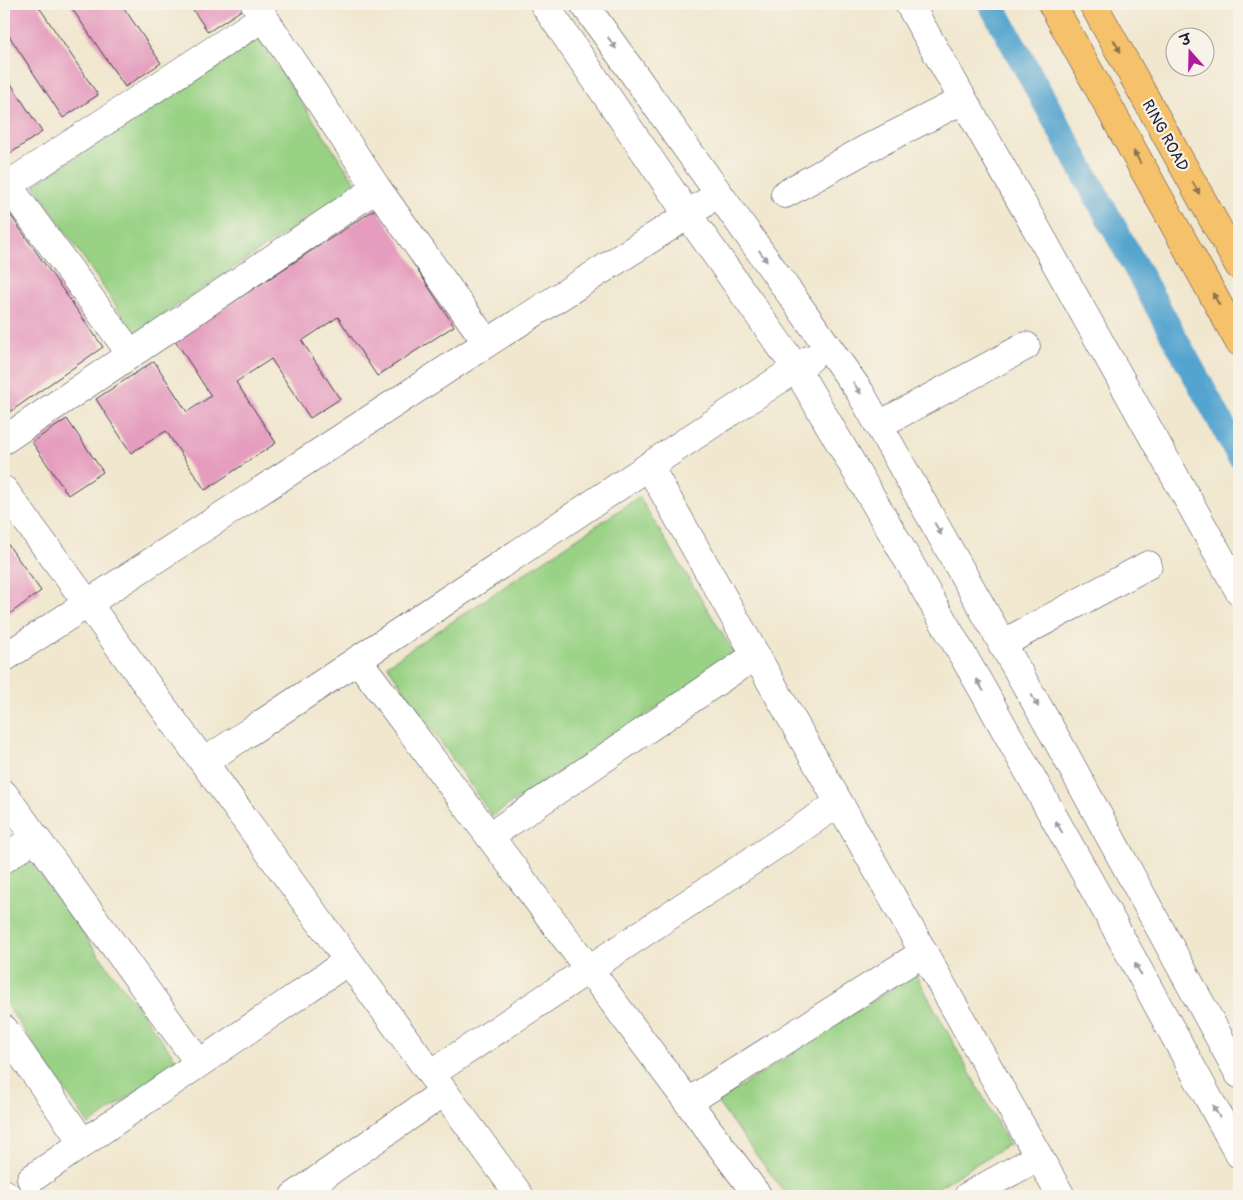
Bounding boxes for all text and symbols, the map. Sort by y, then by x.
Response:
north arrow [1166,28,1216,78]
text: उ [1177,30,1195,51]
one-way arrow [607,37,617,50]
one-way arrow [1113,39,1121,54]
street label: RING ROAD [1137,96,1193,175]
one-way arrow [1132,150,1141,164]
one-way arrow [1192,181,1200,196]
one-way arrow [758,249,768,263]
one-way arrow [1211,292,1220,306]
one-way arrow [852,381,862,395]
one-way arrow [933,523,942,536]
one-way arrow [976,677,984,692]
one-way arrow [1030,695,1039,708]
one-way arrow [1055,819,1063,834]
one-way arrow [1134,961,1142,976]
one-way arrow [1212,1104,1220,1119]

